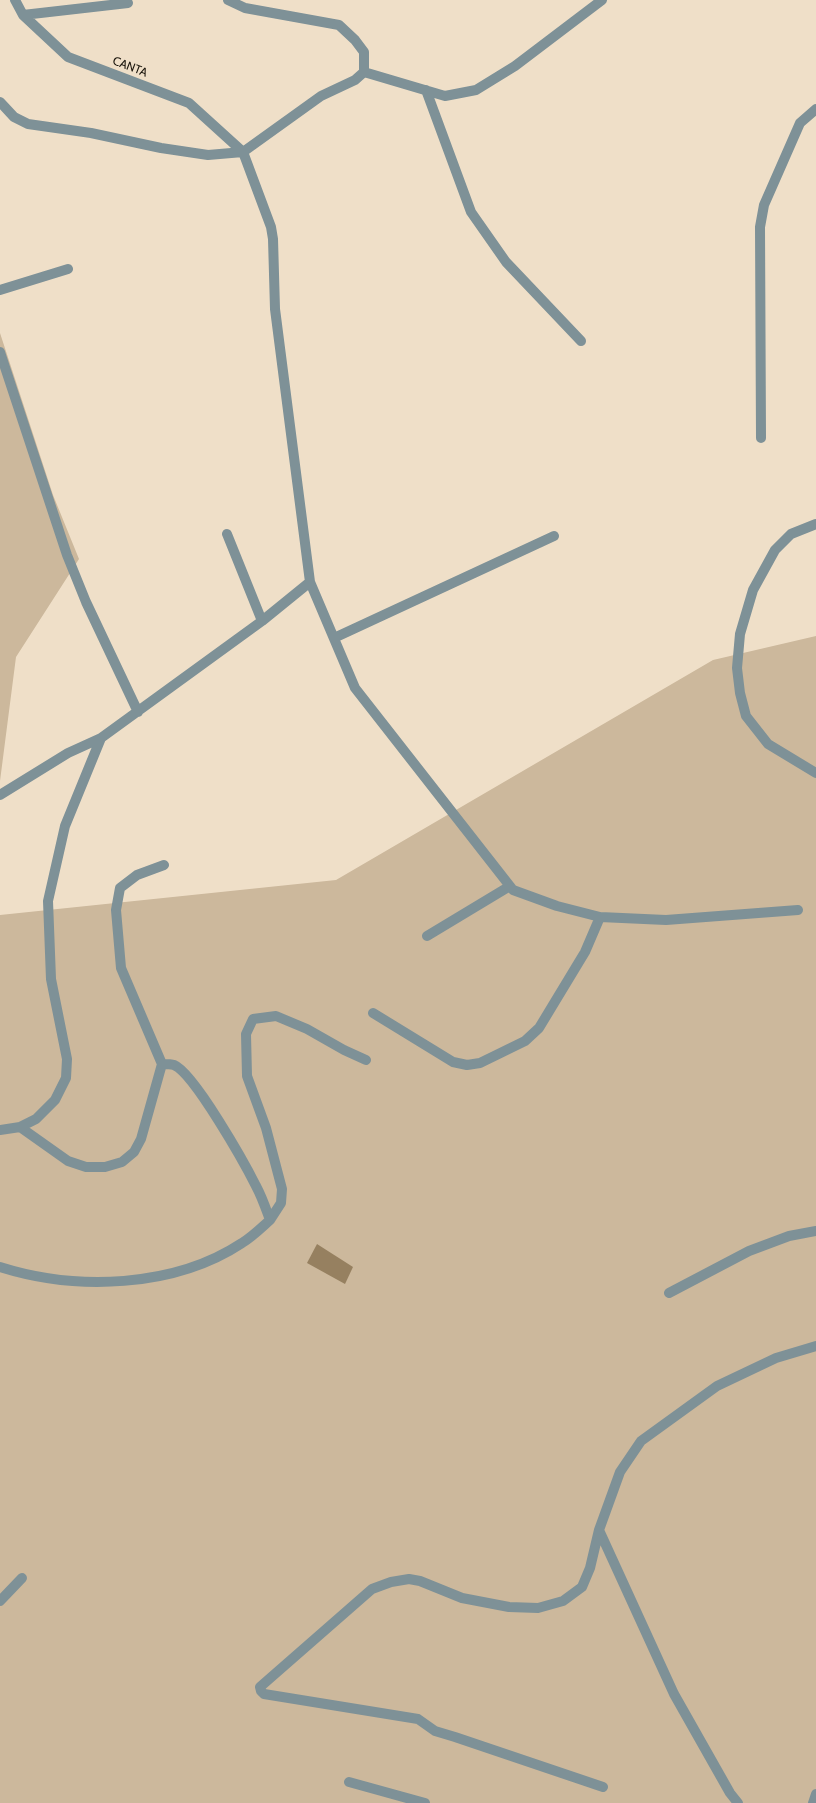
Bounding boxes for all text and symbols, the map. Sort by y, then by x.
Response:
street label: CANTA [110,54,150,80]

